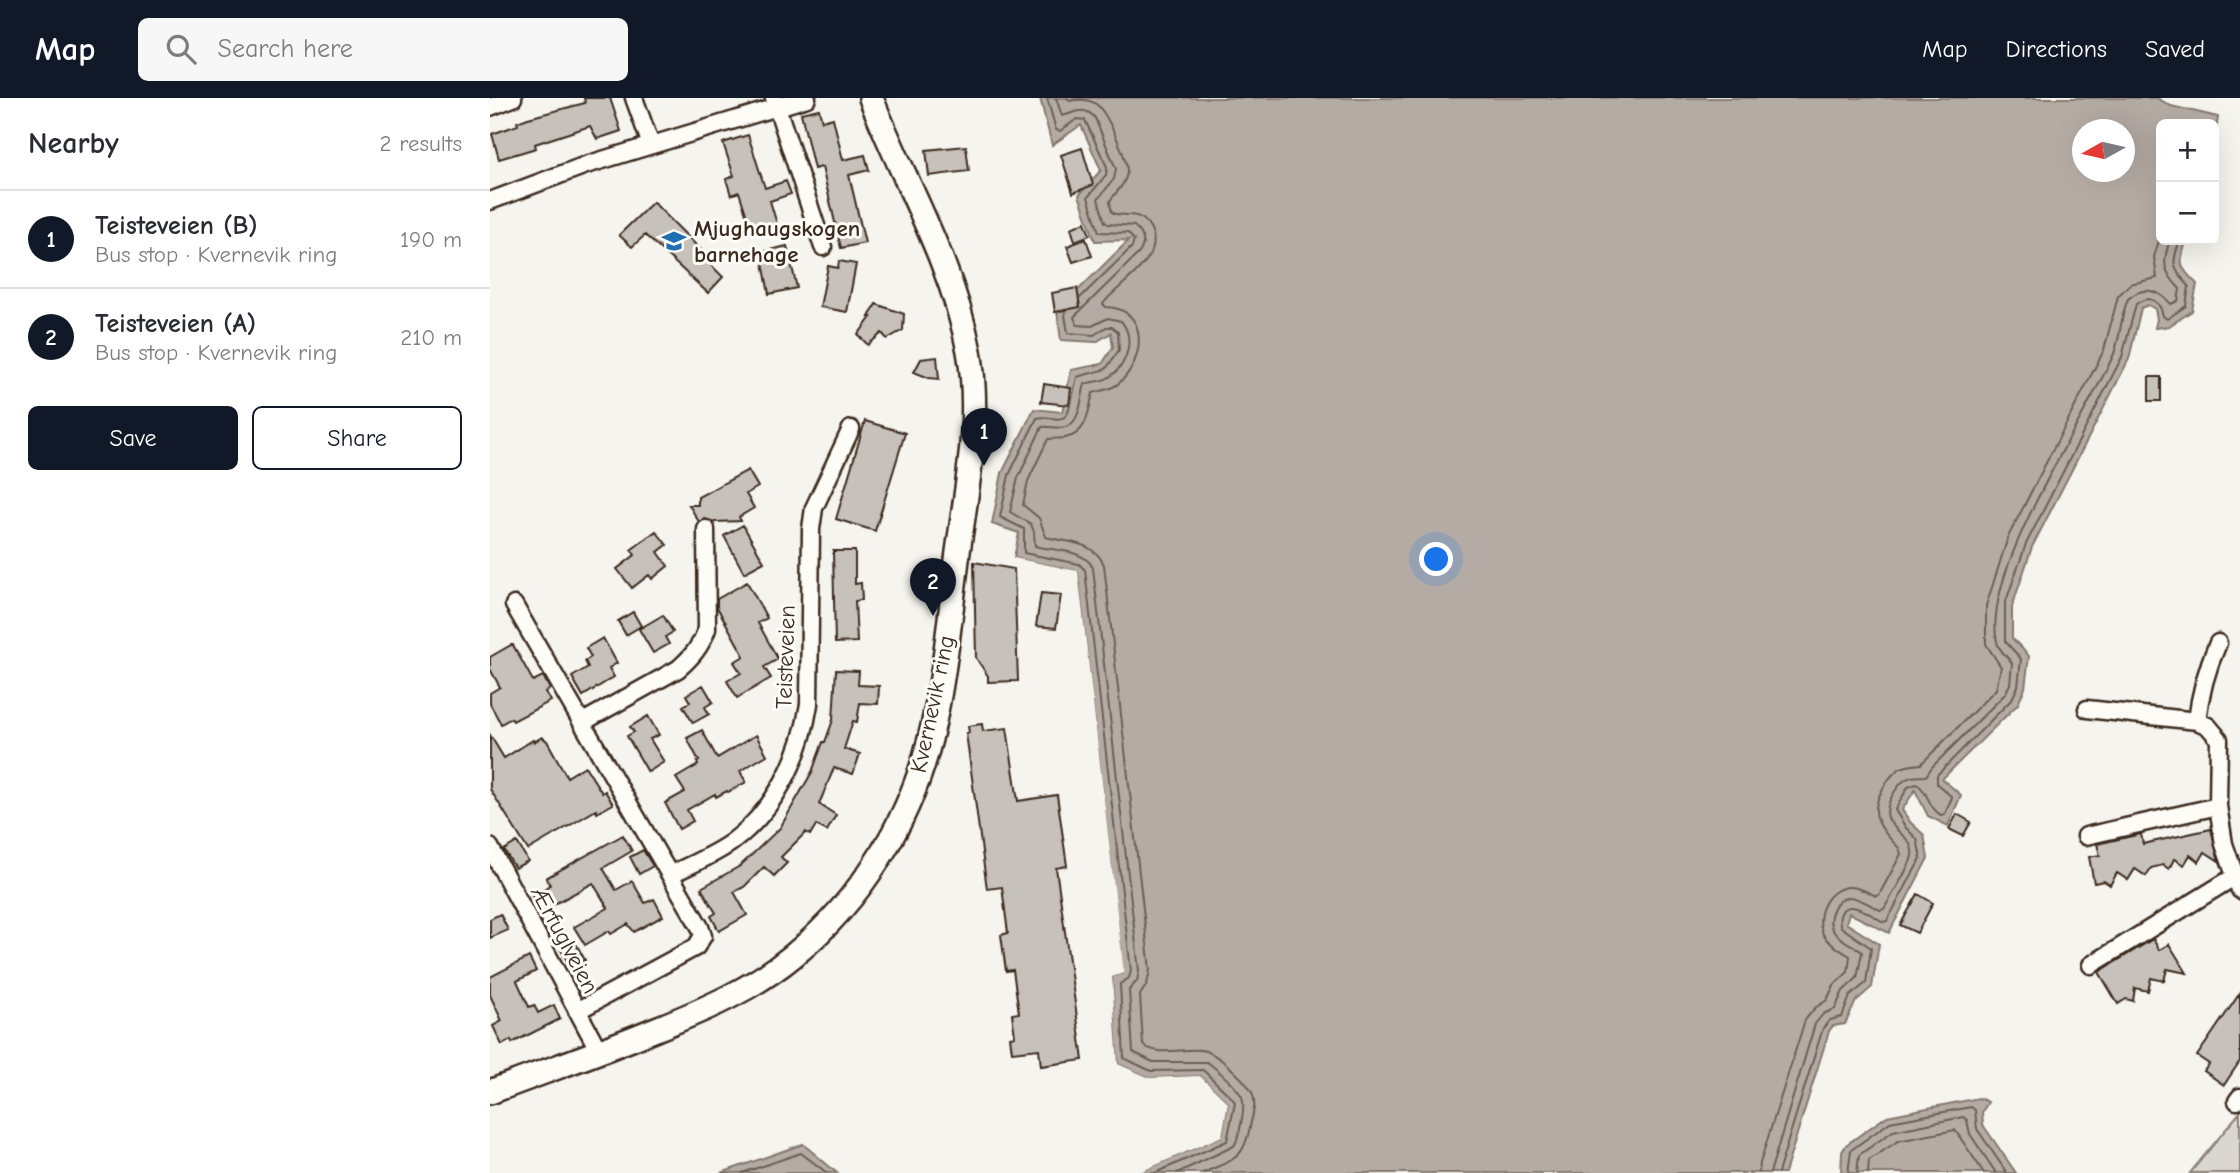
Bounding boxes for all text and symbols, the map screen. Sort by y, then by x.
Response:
search box [138,18,628,81]
text: Map [35,30,96,68]
icon: search [162,30,200,68]
text: Search here [218,34,353,64]
text: Map [1922,35,1968,63]
text: Directions [2006,35,2107,63]
text: Saved [2145,35,2205,63]
north arrow [2072,119,2135,182]
map controls [2156,119,2219,245]
button: + [2156,119,2219,182]
text: Nearby [28,126,119,161]
text: 2 results [380,130,462,157]
button: − [2156,182,2219,245]
text: Teisteveien (B) [95,211,258,241]
place label: Mjughaugskogen barnehage [694,215,860,268]
text: 1 [46,226,56,253]
text: 190 m [400,226,462,253]
school or university icon: Mjughaugskogen barnehage [660,227,688,255]
text: Bus stop · Kvernevik ring [95,241,337,268]
text: Teisteveien (A) [95,309,256,339]
text: 2 [45,324,57,351]
text: 210 m [400,324,462,351]
text: Bus stop · Kvernevik ring [95,339,337,366]
button: Save [28,406,238,470]
button: Share [252,406,462,470]
pin: 1 [961,408,1007,466]
your location [1419,542,1453,576]
pin: 2 [910,558,956,616]
street label: Teisteveien [770,605,801,709]
street label: Kvernevik ring [905,633,960,775]
street label: Ærfuglveien [525,880,604,998]

